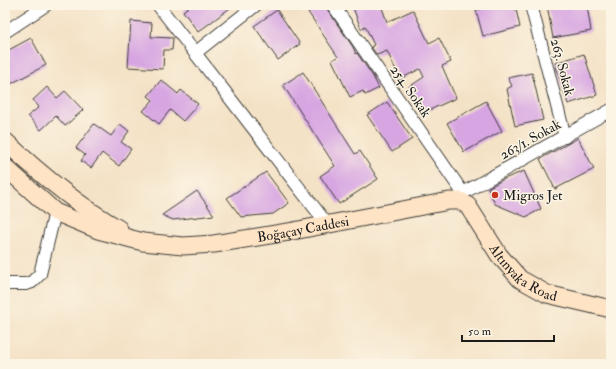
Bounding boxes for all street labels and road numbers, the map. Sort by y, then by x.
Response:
street label: 263. Sokak [547,37,578,98]
street label: 254. Sokak [386,62,435,121]
street label: 263/1. Sokak [497,116,564,163]
street label: Boğaçay Caddesi [256,212,351,246]
street label: Altınyaka Road [485,240,559,305]

